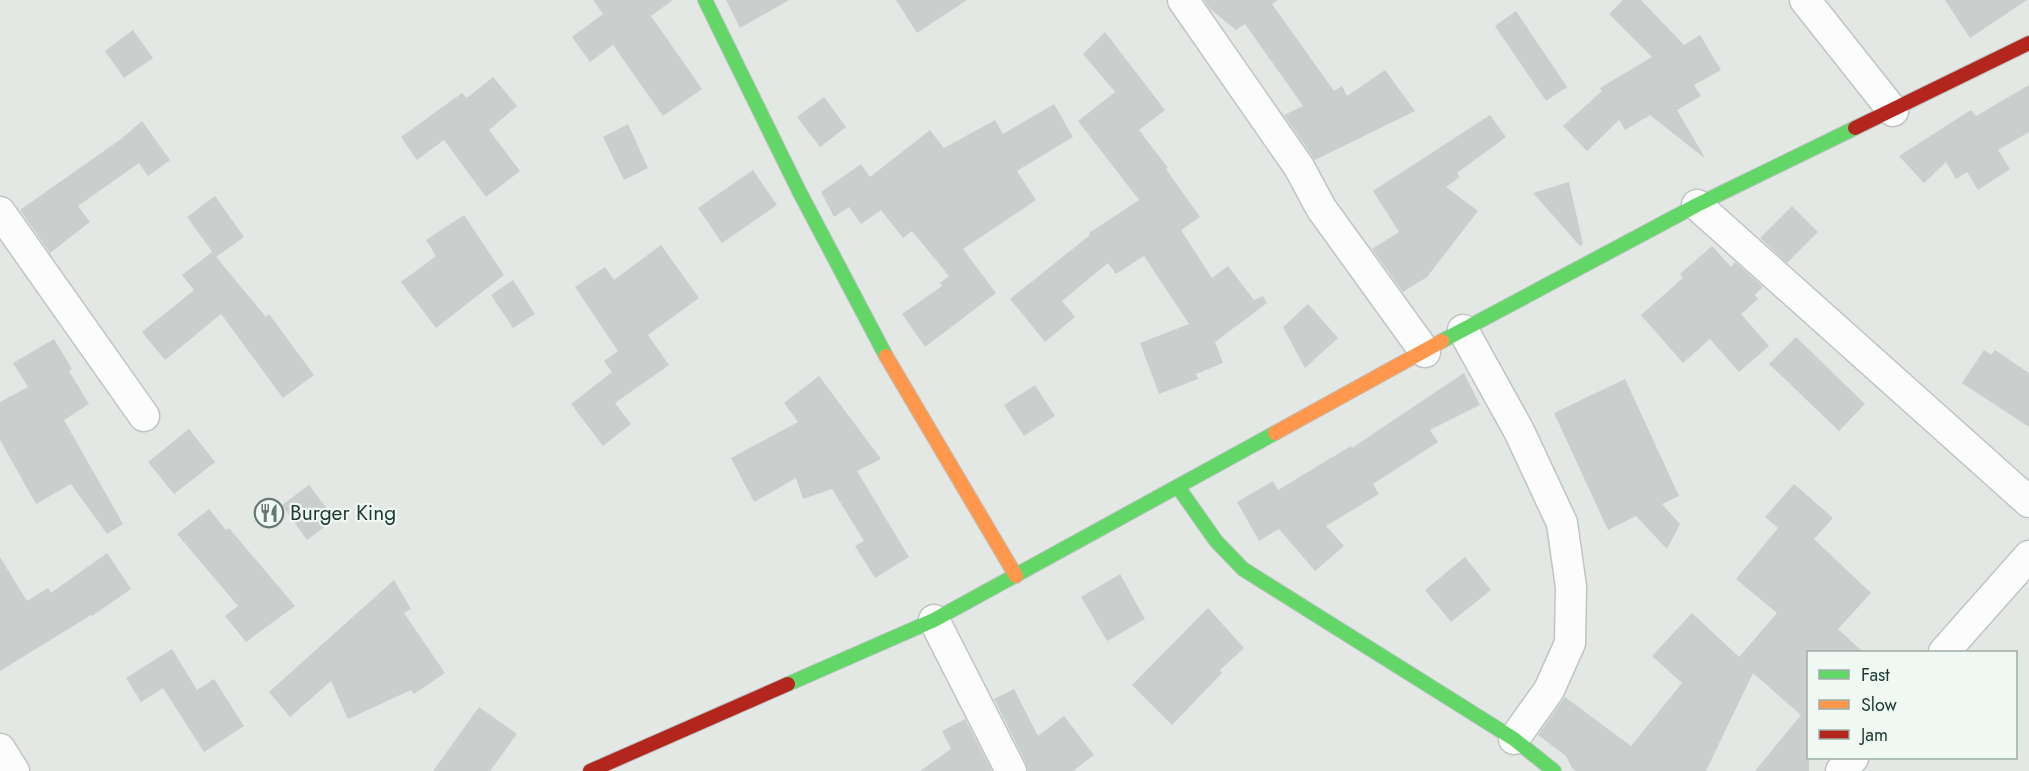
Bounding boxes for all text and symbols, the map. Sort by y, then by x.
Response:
restaurant icon: Burger King [253,497,285,529]
place label: Burger King [290,498,396,528]
legend [1807,651,2017,759]
text: Fast [1861,662,1890,688]
text: Slow [1861,692,1898,718]
text: Jam [1859,722,1888,748]

